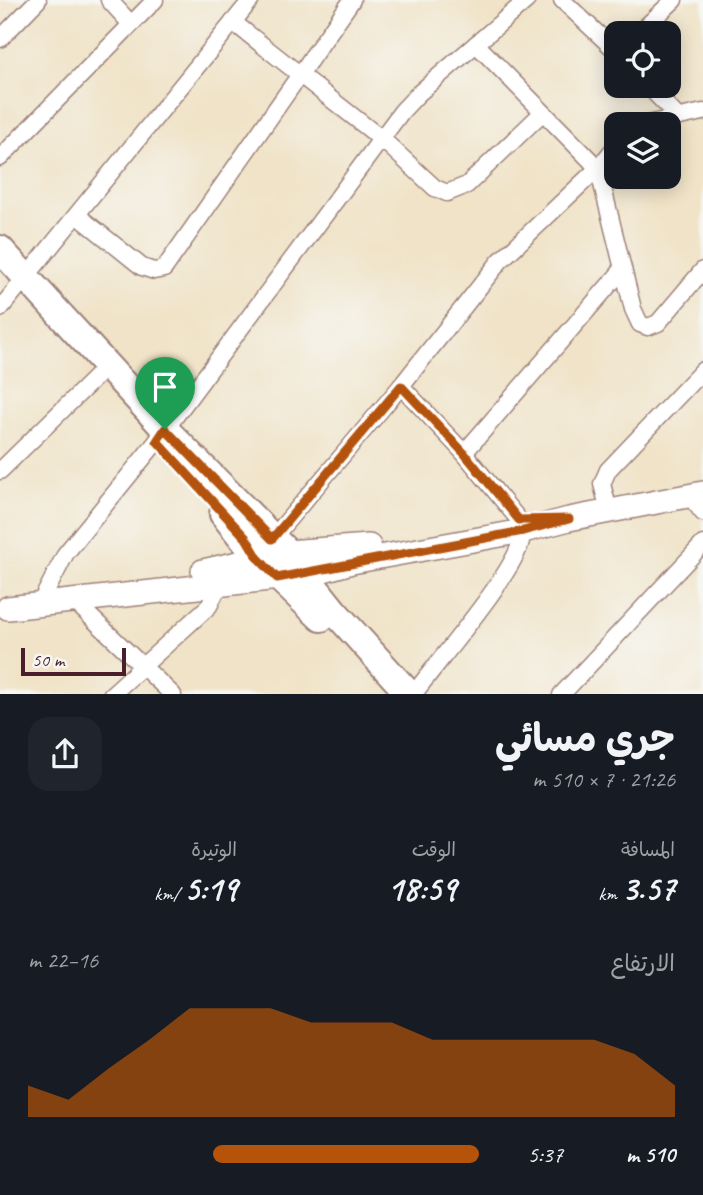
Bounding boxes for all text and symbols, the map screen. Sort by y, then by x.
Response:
map controls [604,21,681,189]
button: locate [604,21,681,98]
button: layers [604,112,681,189]
pin [135,357,195,429]
icon: arrive [146,368,184,406]
scale bar [21,646,126,677]
text: 50 m [32,648,64,672]
text: جري مسائي [495,715,675,762]
button: share [28,717,102,791]
text: 21:26 · 7 × 510 m [532,765,675,794]
text: الوتيرة [191,838,237,862]
text: الوقت [412,838,456,862]
text: المسافة [621,838,675,862]
text: 5:19 [184,866,237,911]
text: 18:59 [387,866,456,911]
text: 3.57 [622,866,675,911]
text: /km [154,882,184,906]
text: km [598,882,622,906]
text: 16–22 m [28,946,98,975]
text: الارتفاع [611,949,675,978]
text: 5:37 [527,1140,563,1169]
text: 510 m [626,1140,675,1169]

